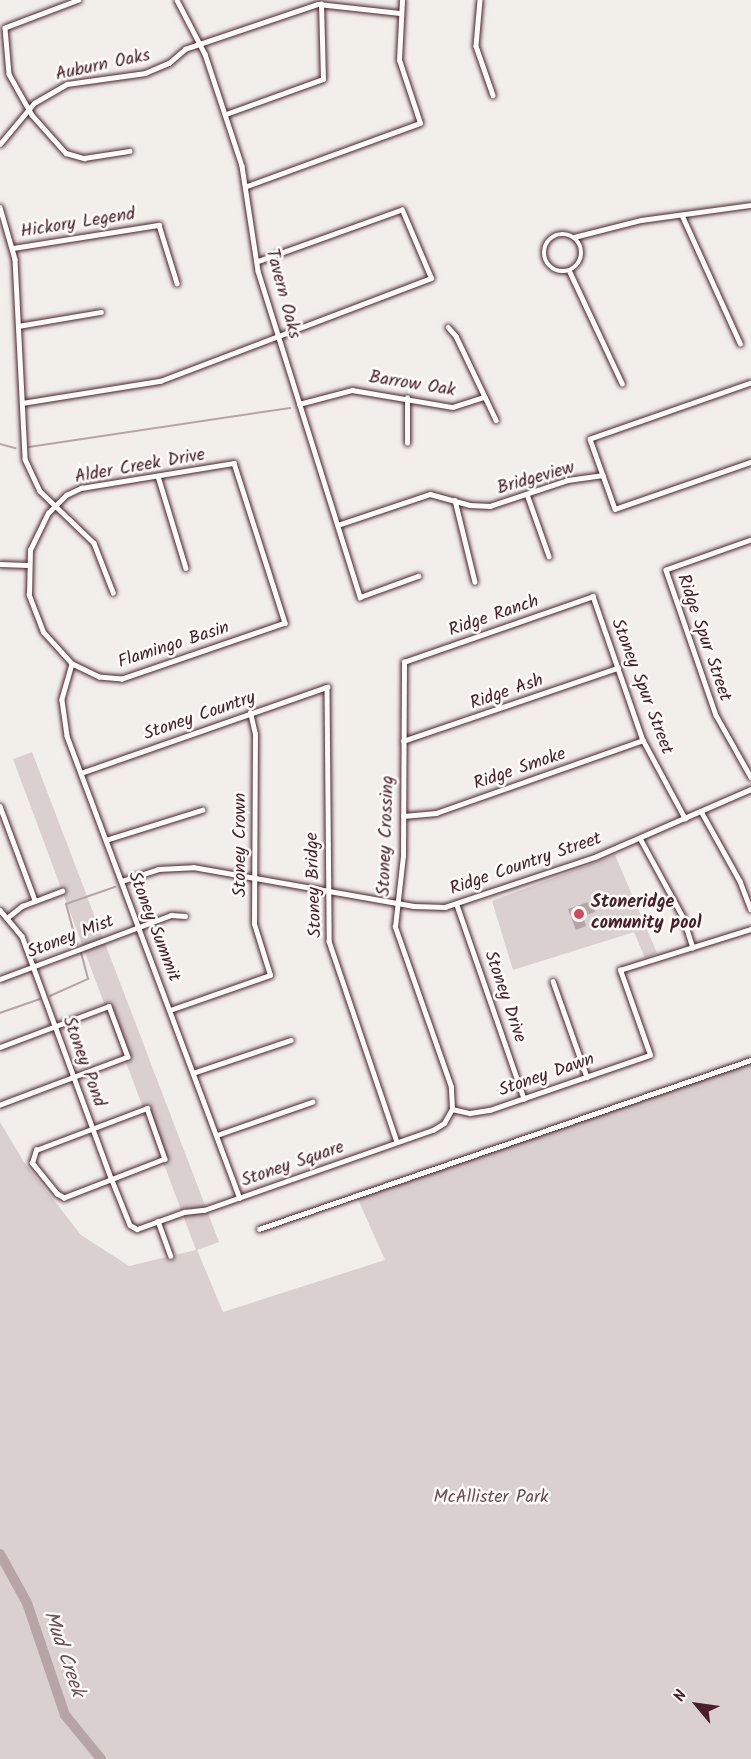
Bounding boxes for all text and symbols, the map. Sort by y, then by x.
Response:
street label: Auburn Oaks [54,45,152,87]
street label: Hickory Legend [19,204,137,244]
street label: Tavern Oaks [260,247,304,341]
street label: Barrow Oak [367,368,457,402]
street label: Alder Creek Drive [73,445,207,489]
street label: Bridgeview [495,458,577,500]
street label: Ridge Spur Street [671,571,735,705]
street label: Ridge Ranch [446,592,542,642]
street label: Stoney Spur Street [605,616,677,758]
street label: Flamingo Basin [116,618,232,674]
street label: Ridge Ash [468,670,546,716]
street label: Stoney Country [141,688,259,746]
street label: Ridge Smoke [471,744,569,796]
street label: Stoney Crossing [374,775,400,897]
street label: Stoney Crown [230,793,252,897]
street label: Ridge Country Street [447,829,605,901]
street label: Stoney Bridge [302,832,328,938]
street label: Stoney Summit [122,869,184,985]
place label: Stoneridge comunity pool [591,893,701,936]
marker: Stoneridge comunity pool [572,907,586,921]
street label: Stoney Mist [25,912,117,964]
street label: Stoney Drive [478,948,530,1046]
street label: Stoney Pond [57,1014,109,1110]
street label: Stoney Dawn [496,1050,598,1102]
street label: Stoney Square [239,1137,347,1193]
park label: McAllister Park [434,1487,548,1509]
water label: Mud Creek [37,1608,89,1700]
north arrow [667,1675,727,1735]
text: N [667,1686,694,1707]

